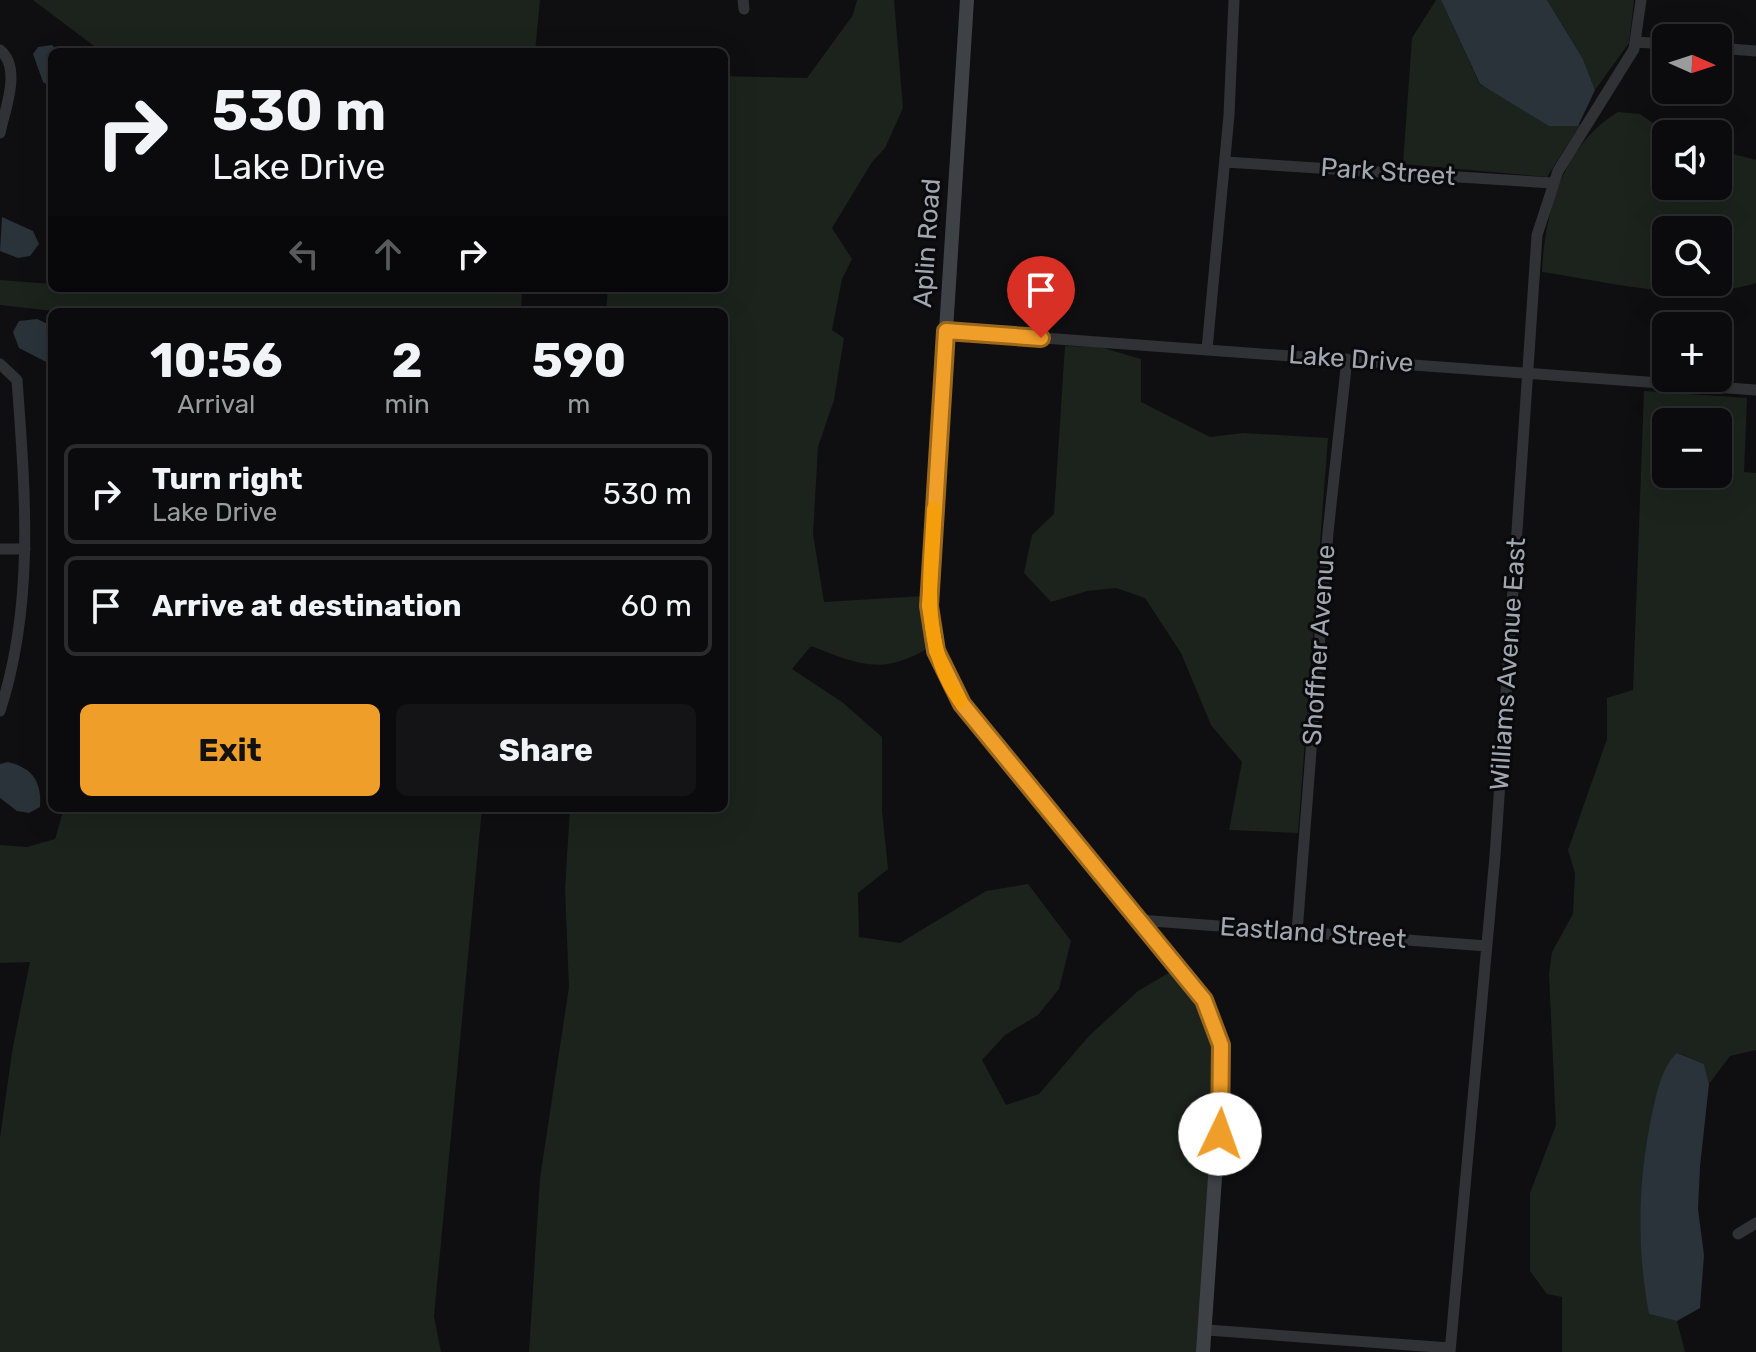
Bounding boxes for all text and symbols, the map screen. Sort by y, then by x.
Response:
north arrow [1652,24,1732,104]
map controls [1652,24,1732,488]
text: 530 m [212,78,386,144]
icon: right [80,80,184,184]
button: sound [1652,120,1732,200]
text: Lake Drive [212,145,385,188]
street label: Park Street [1319,152,1457,192]
street label: Aplin Road [907,177,947,309]
button: search [1652,216,1732,296]
icon: left [282,232,326,276]
icon: ahead [366,232,410,276]
icon: right [450,232,494,276]
pin [1007,256,1075,338]
icon: arrive [1019,268,1063,312]
button: + [1652,312,1732,392]
text: 10:56 [150,332,283,389]
text: 2 [392,332,423,389]
text: 590 [532,332,626,389]
street label: Lake Drive [1287,339,1415,379]
text: Arrival [177,389,255,420]
text: min [385,389,430,420]
text: m [567,389,590,420]
button: − [1652,408,1732,488]
text: Turn right [152,461,303,497]
icon: right [84,472,128,516]
text: 530 m [603,476,692,512]
text: Lake Drive [152,497,277,528]
street label: Williams Avenue East [1484,537,1532,791]
street label: Shoffner Avenue [1297,544,1341,746]
icon: arrive [84,584,128,628]
text: Arrive at destination [152,588,462,624]
text: 60 m [621,588,692,624]
button: Exit [80,704,380,796]
button: Share [396,704,696,796]
street label: Eastland Street [1219,911,1407,955]
position arrow [1178,1092,1262,1176]

